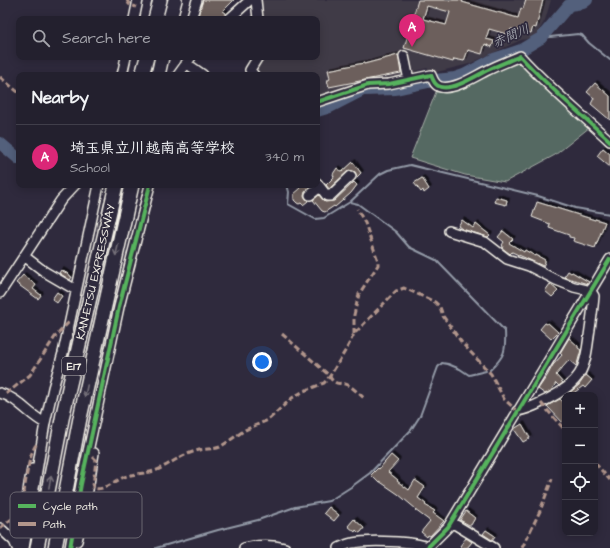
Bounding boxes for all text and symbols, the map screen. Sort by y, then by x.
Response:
pin: A [399,14,425,47]
search box [16,16,320,60]
water label: 赤間川 [490,20,532,52]
icon: search [30,27,52,49]
text: Search here [62,28,151,49]
text: Nearby [32,86,89,110]
text: 埼玉県立川越南高等学校 [70,138,235,159]
text: A [41,148,49,166]
text: 340 m [265,148,304,166]
text: School [70,159,110,177]
street label: KAN-ETSU EXPRESSWAY [72,202,120,341]
one-way arrow [113,243,121,256]
your location [252,352,272,372]
road number: E17 [62,357,86,375]
one-way arrow [81,384,89,397]
map controls [562,392,598,536]
button: + [562,392,598,428]
button: − [562,428,598,464]
button: locate [562,464,598,500]
one-way arrow [46,476,54,489]
legend [10,492,142,538]
text: Cycle path [43,499,98,515]
button: layers [562,500,598,536]
text: Path [43,517,66,532]

